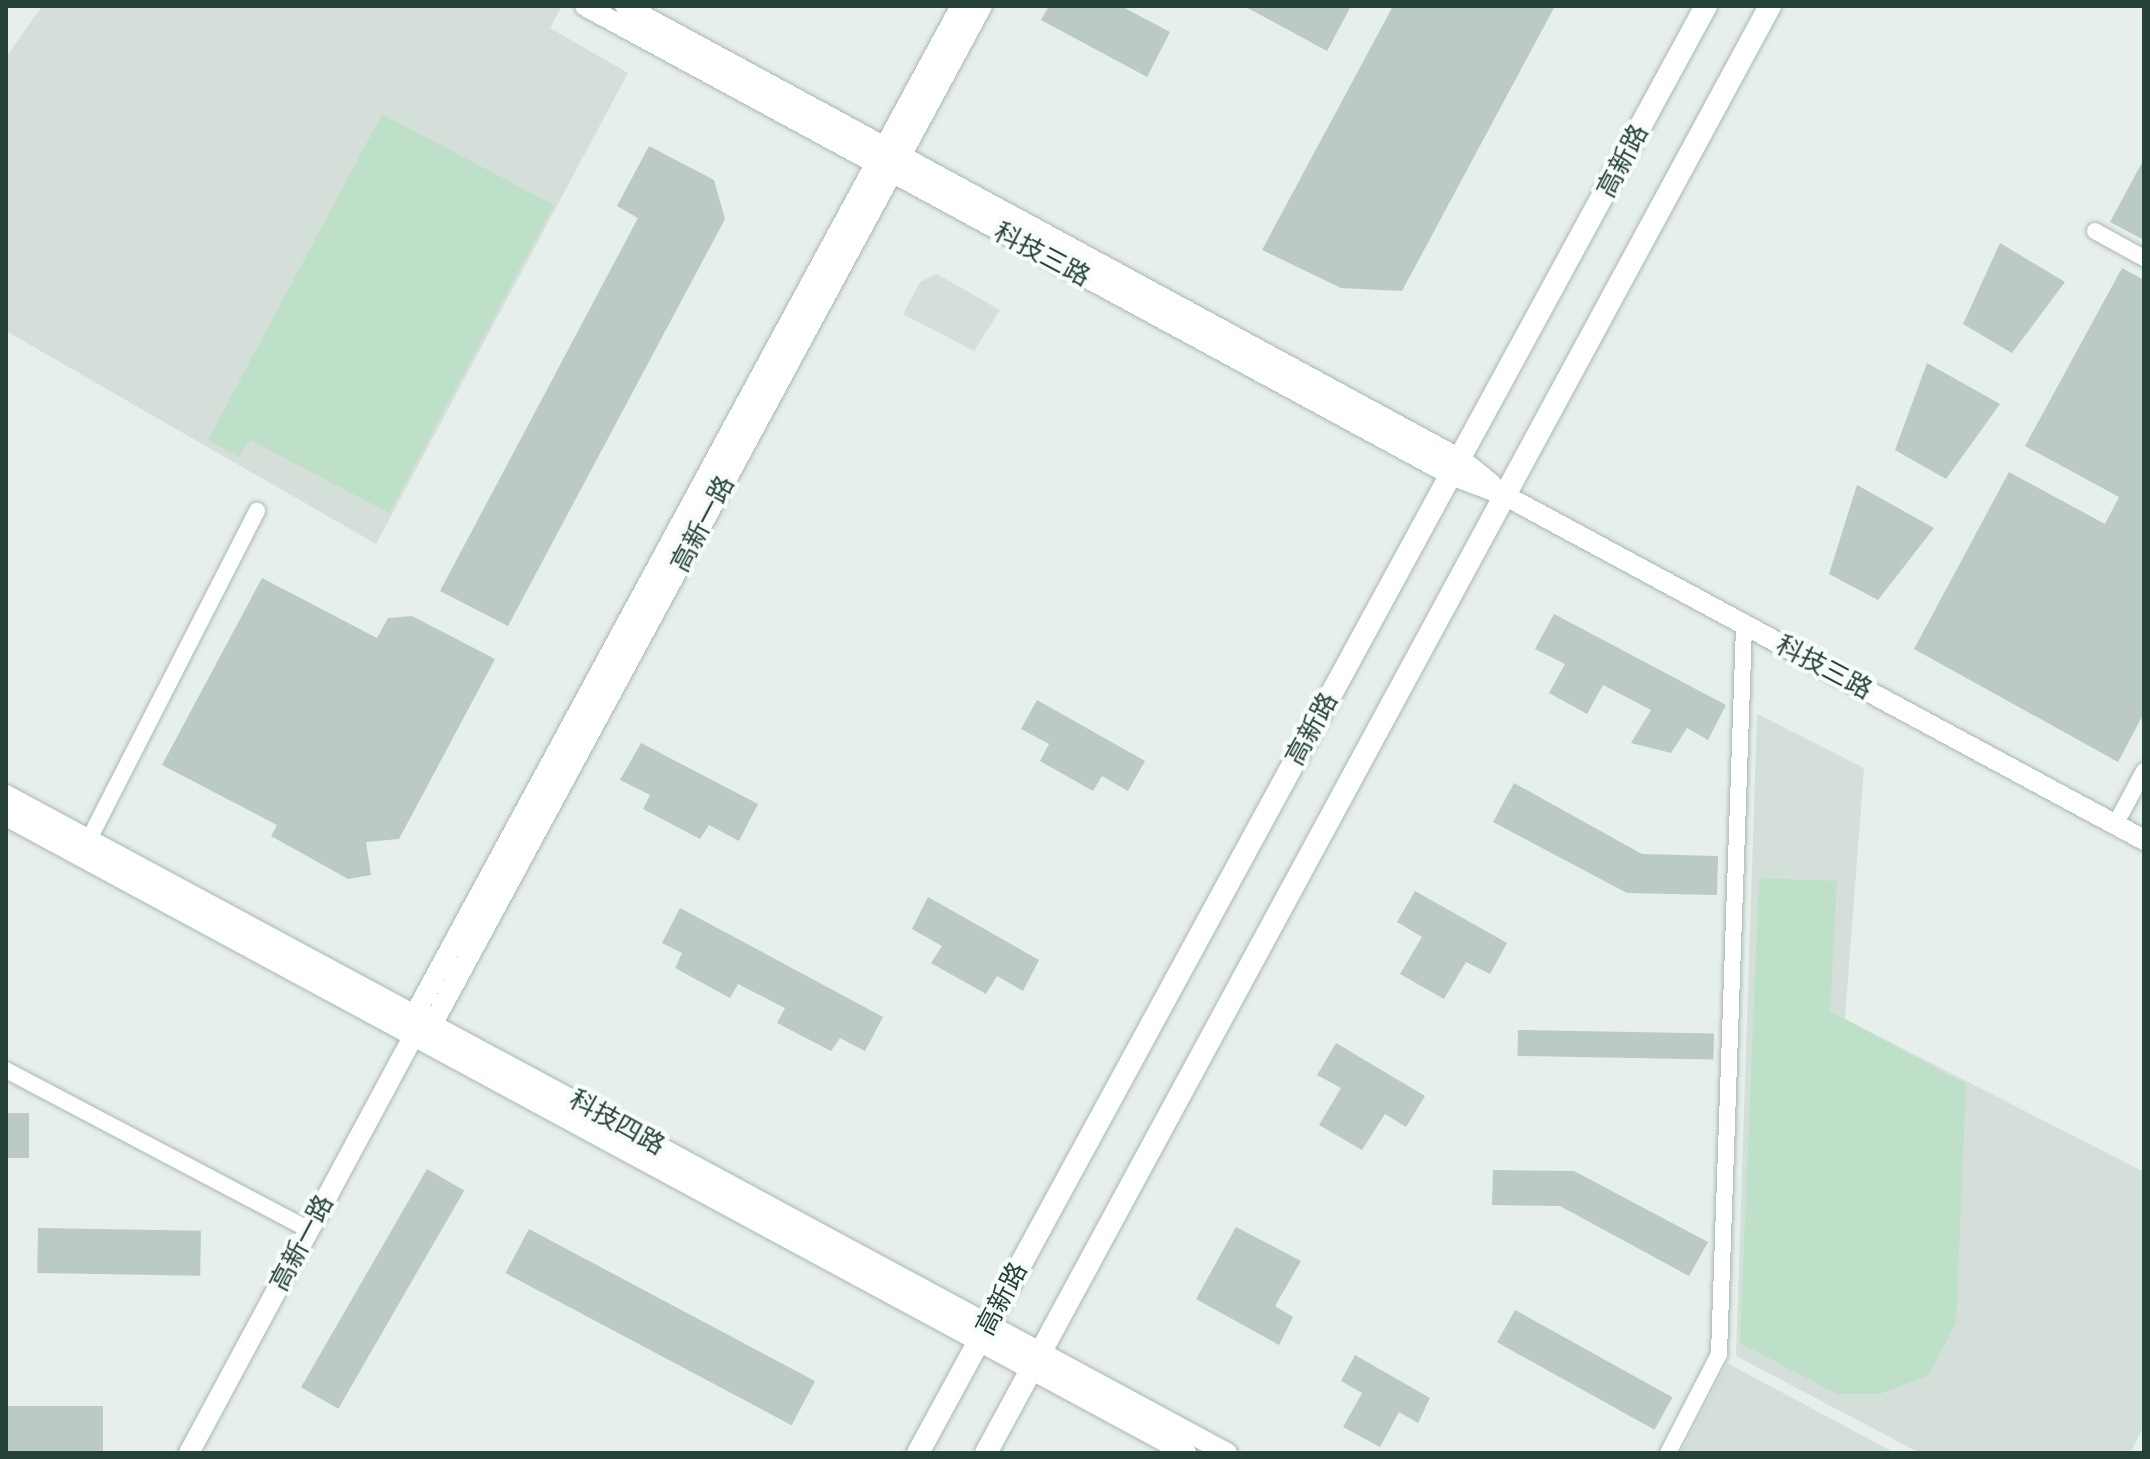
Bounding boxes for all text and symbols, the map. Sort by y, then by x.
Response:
street label: 高新路 [1591,119,1655,203]
street label: 科技三路 [989,217,1095,293]
street label: 高新一路 [665,471,741,577]
street label: 科技三路 [1771,630,1877,706]
street label: 高新路 [1279,687,1345,771]
street label: 科技四路 [564,1084,670,1162]
street label: 高新一路 [264,1190,340,1296]
street label: 高新路 [970,1257,1034,1341]

